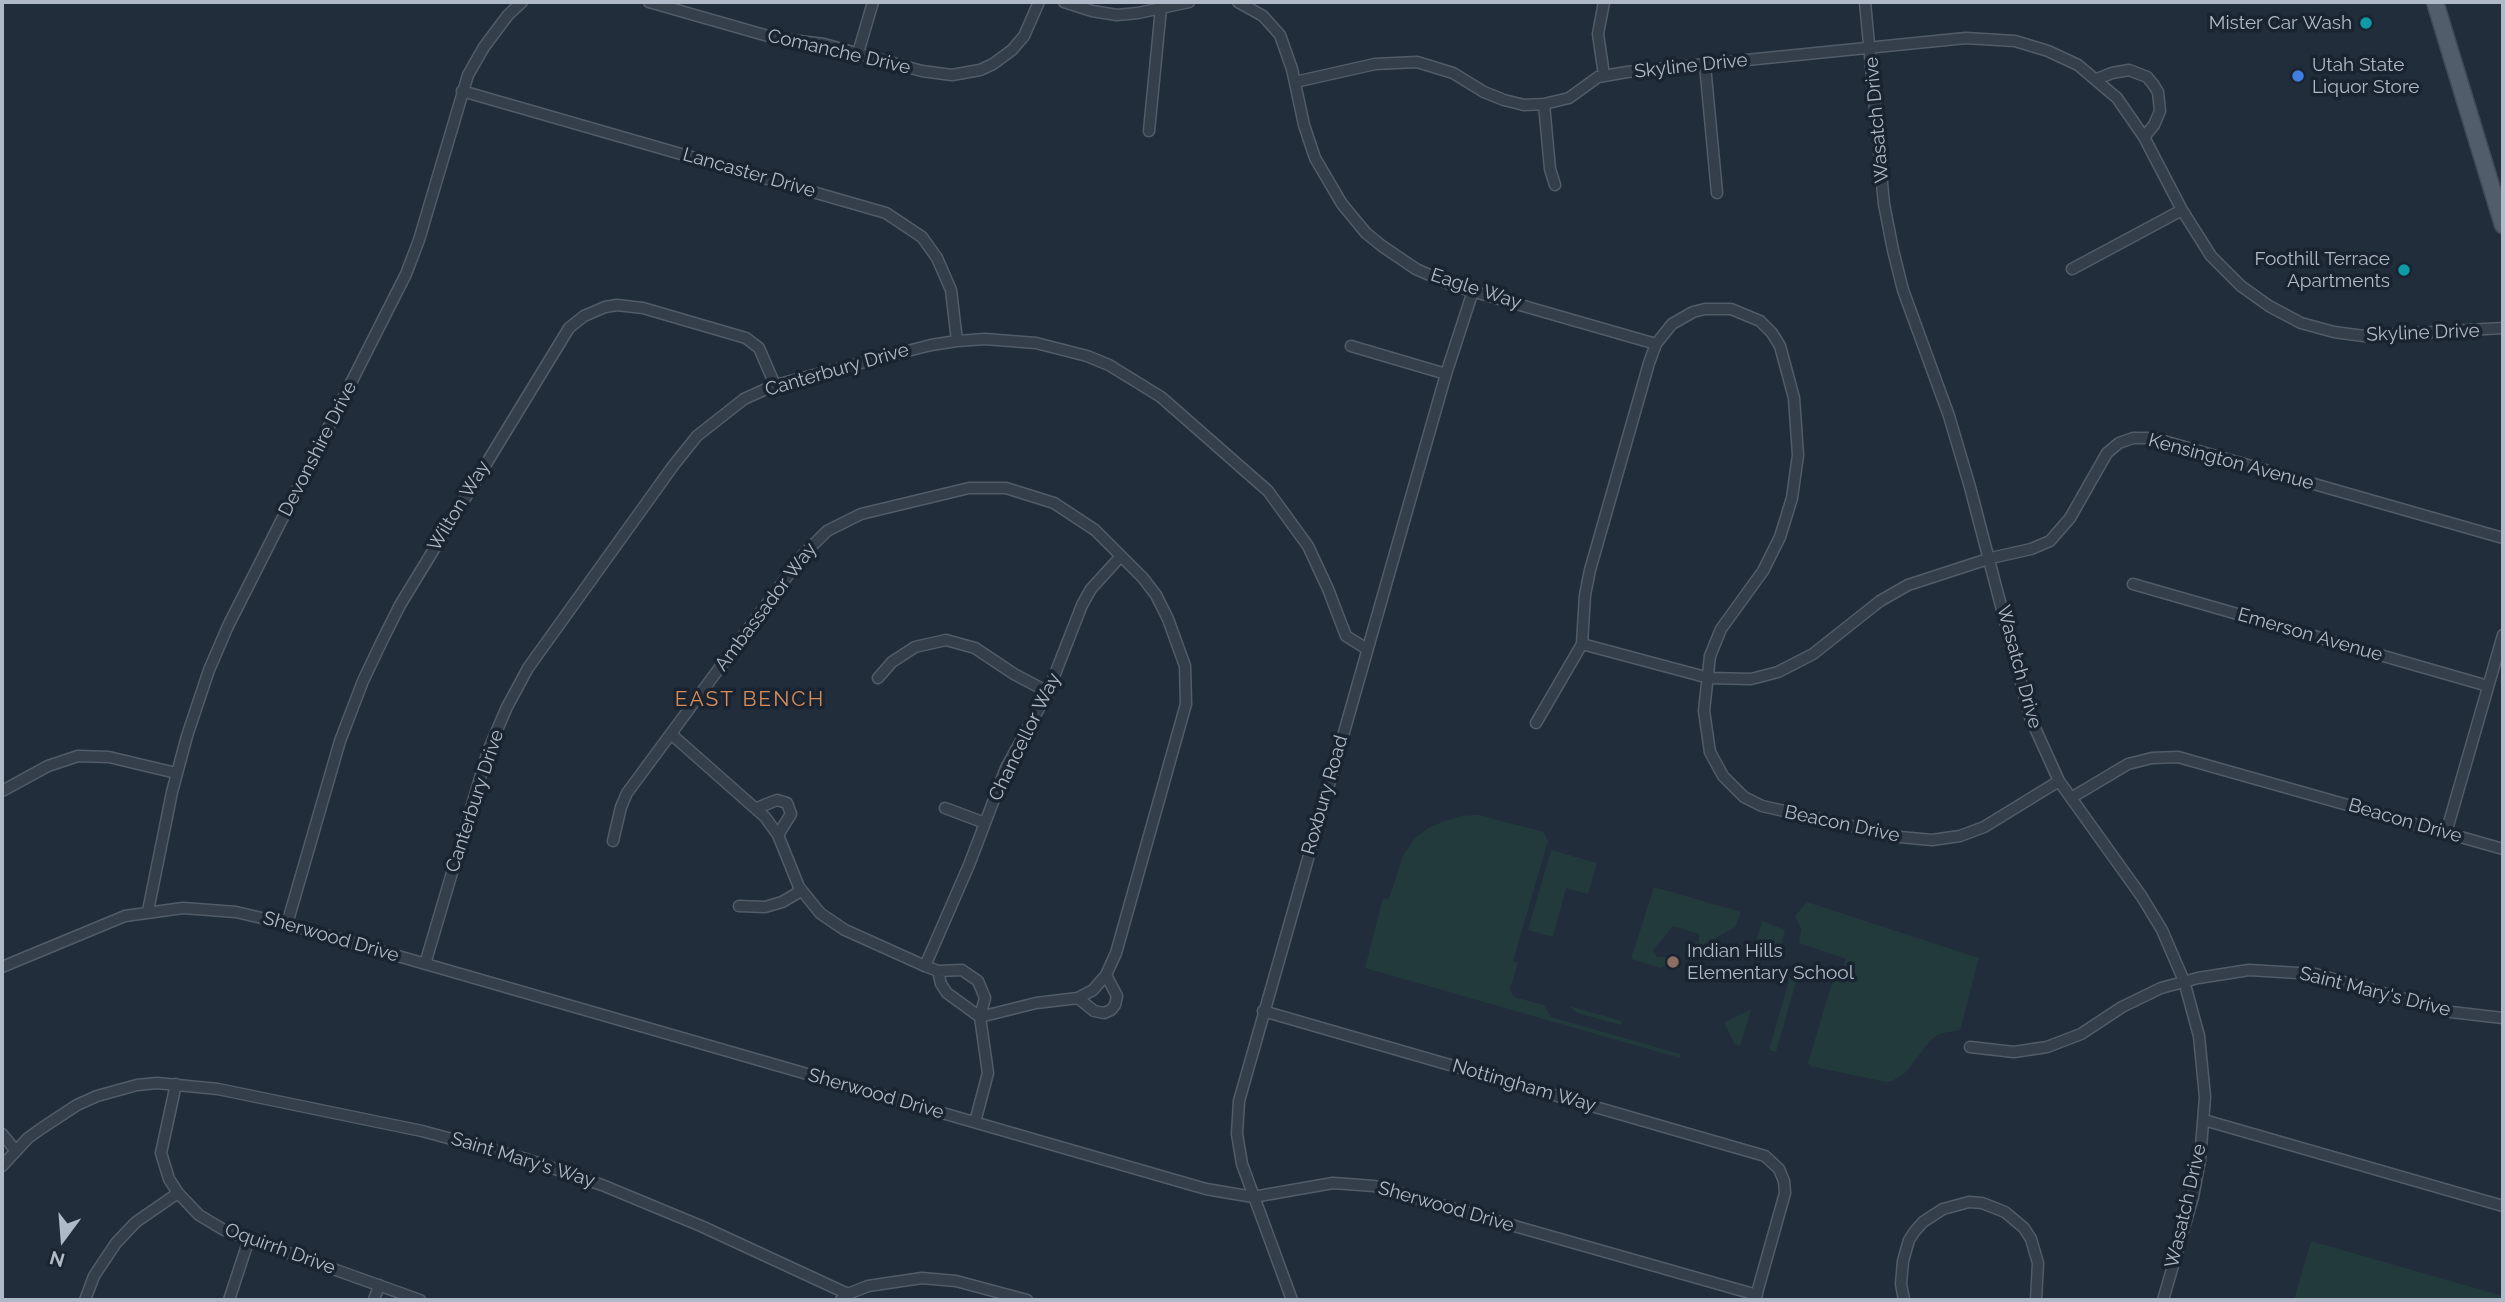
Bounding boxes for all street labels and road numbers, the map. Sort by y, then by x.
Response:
street label: Comanche Drive [765,24,913,80]
street label: Skyline Drive [1633,49,1749,83]
street label: Wasatch Drive [1860,56,1894,184]
street label: Lancaster Drive [680,143,818,203]
street label: Eagle Way [1428,264,1524,314]
street label: Skyline Drive [2366,320,2480,346]
street label: Canterbury Drive [762,339,912,401]
street label: Devonshire Drive [274,378,362,520]
street label: Kensington Avenue [2146,429,2316,495]
street label: Wilton Way [423,456,495,556]
street label: Ambassador Way [710,538,822,676]
street label: Wasatch Drive [1992,603,2046,731]
street label: Emerson Avenue [2235,603,2385,667]
street label: Chancellor Way [984,669,1066,805]
street label: Canterbury Drive [441,727,509,875]
street label: Roxbury Road [1297,733,1353,857]
street label: Beacon Drive [2346,794,2464,848]
street label: Beacon Drive [1782,801,1902,847]
street label: Sherwood Drive [261,907,401,967]
street label: Saint Mary's Drive [2297,962,2453,1022]
street label: Nottingham Way [1450,1055,1598,1117]
street label: Sherwood Drive [806,1064,946,1124]
street label: Saint Mary's Way [448,1127,598,1193]
street label: Wasatch Drive [2161,1142,2211,1270]
street label: Sherwood Drive [1376,1177,1516,1237]
street label: Oquirrh Drive [222,1218,338,1280]

